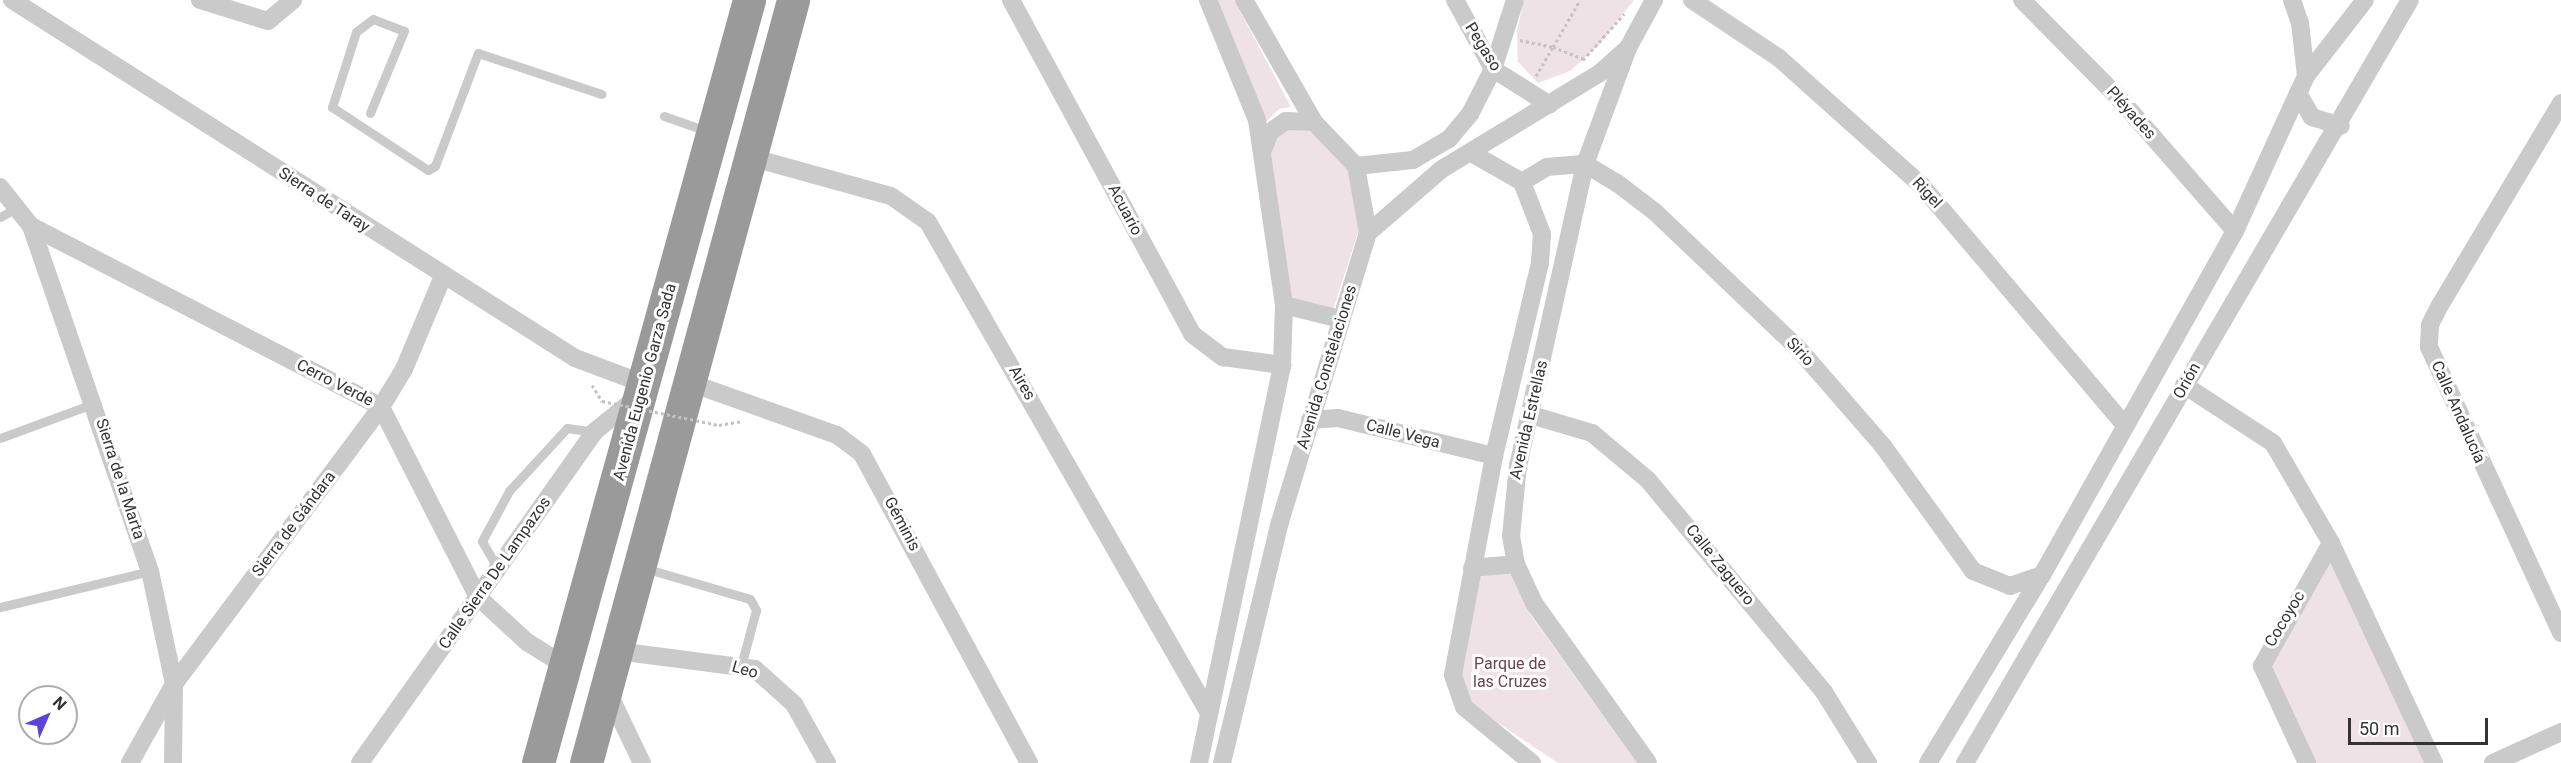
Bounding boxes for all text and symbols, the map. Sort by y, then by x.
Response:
street label: Pegaso [1461,19,1505,75]
street label: Pléyades [2102,83,2160,143]
street label: Sierra de Taray [275,163,373,237]
street label: Rigel [1908,174,1946,212]
street label: Acuario [1104,181,1146,239]
street label: Avenida Eugenio Garza Sada [609,281,681,483]
street label: Avenida Constelaciones [1293,283,1361,451]
street label: Sirio [1782,334,1818,370]
street label: Cerro Verde [293,355,377,411]
street label: Calle Andalucía [2427,358,2489,466]
street label: Avenida Estrellas [1506,359,1552,481]
street label: Orión [2169,360,2205,402]
street label: Aires [1005,362,1039,404]
street label: Sierra de la Marta [91,416,149,542]
street label: Calle Vega [1364,416,1442,452]
street label: Sierra de Gándara [248,468,340,580]
street label: Calle Sierra De Lampazos [435,493,555,653]
street label: Géminis [880,494,924,554]
street label: Calle Zaguero [1682,521,1758,609]
street label: Cocoyoc [2261,588,2309,650]
park label: Parque de las Cruzes [1473,654,1547,692]
street label: Leo [730,657,760,683]
north arrow [18,685,78,745]
text: N [49,693,70,714]
scale bar [2351,706,2490,744]
text: 50 m [2359,718,2399,739]

